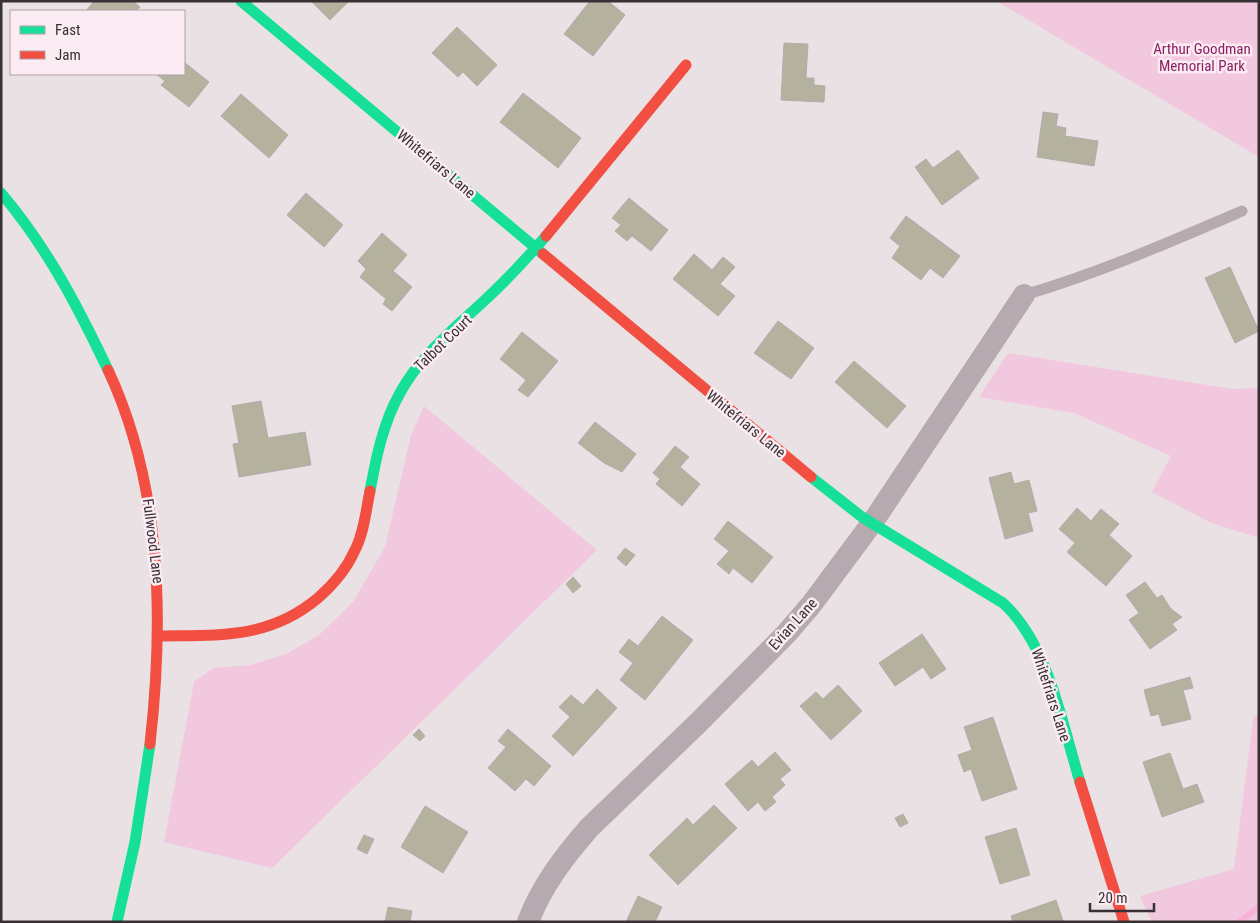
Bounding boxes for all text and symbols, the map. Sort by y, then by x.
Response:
legend [10,10,185,75]
text: Fast [55,21,80,39]
park label: Arthur Goodman Memorial Park [1153,40,1251,75]
text: Jam [55,46,81,64]
street label: Whitefriars Lane [393,126,479,202]
street label: Talbot Court [410,311,476,375]
street label: Whitefriars Lane [703,386,789,462]
street label: Fullwood Lane [139,497,167,585]
street label: Evian Lane [765,594,821,654]
street label: Whitefriars Lane [1027,646,1075,744]
scale bar [1090,880,1154,912]
text: 20 m [1098,889,1128,907]

